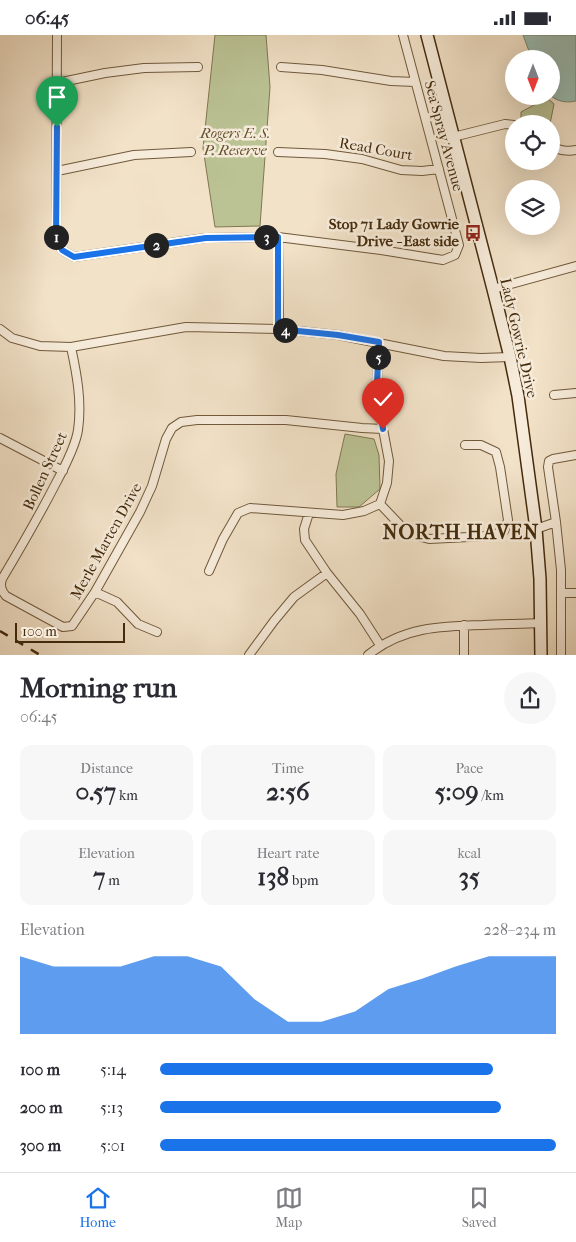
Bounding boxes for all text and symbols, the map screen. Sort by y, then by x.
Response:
text: 06:45 [25,7,69,29]
north arrow [505,50,560,105]
map controls [505,50,560,235]
pin [36,76,78,127]
street label: Sea Spray Avenue [421,79,468,194]
icon: arrive [43,83,71,111]
button: locate [505,115,560,170]
park label: Rogers E. S. P. Reserve [199,124,270,159]
street label: Read Court [338,134,415,164]
button: layers [505,180,560,235]
place label: Stop 71 Lady Gowrie Drive - East side [329,215,460,250]
bus stop icon: Stop 71 Lady Gowrie Drive - East side [463,223,483,243]
pin: 1 [44,225,68,249]
pin: 3 [254,225,278,249]
text: 1 [54,229,59,246]
text: 3 [264,229,269,246]
pin: 2 [144,233,168,257]
text: 2 [153,237,160,254]
street label: Lady Gowrie Drive [496,276,542,400]
pin: 4 [272,317,298,343]
text: 4 [281,322,290,339]
pin: 5 [366,345,390,369]
text: 5 [375,349,382,366]
pin [362,378,404,429]
icon: check [369,385,397,413]
street label: Bollen Street [19,428,71,513]
street label: Merle Marten Drive [67,479,146,602]
district label: NORTH HAVEN [383,521,540,544]
scale bar [15,619,125,643]
text: 100 m [22,623,57,640]
text: Morning run [20,671,177,704]
button: share [504,672,556,724]
text: 06:45 [20,707,57,726]
text: Distance [80,760,133,777]
text: Time [272,760,304,777]
text: Pace [455,760,483,777]
text: 0.57 [76,777,116,806]
text: 2:56 [266,777,310,806]
text: 5:09 [435,777,479,806]
text: km [116,787,138,804]
text: /km [479,787,504,804]
text: Elevation [78,845,135,862]
text: Heart rate [257,845,319,862]
text: kcal [458,845,481,862]
text: 7 [93,862,105,891]
text: 138 [257,862,289,891]
text: 35 [459,862,480,891]
text: m [105,872,120,889]
text: bpm [289,872,319,889]
text: Elevation [20,920,85,939]
text: 228–234 m [484,920,556,939]
text: 100 m [20,1060,60,1079]
text: 5:14 [100,1060,126,1079]
text: 200 m [20,1098,63,1117]
text: 5:13 [100,1098,123,1117]
text: 300 m [20,1136,61,1155]
text: 5:01 [100,1136,125,1155]
tab: Home [79,1184,116,1231]
tab: Map [275,1184,303,1231]
tab: Saved [462,1184,497,1231]

